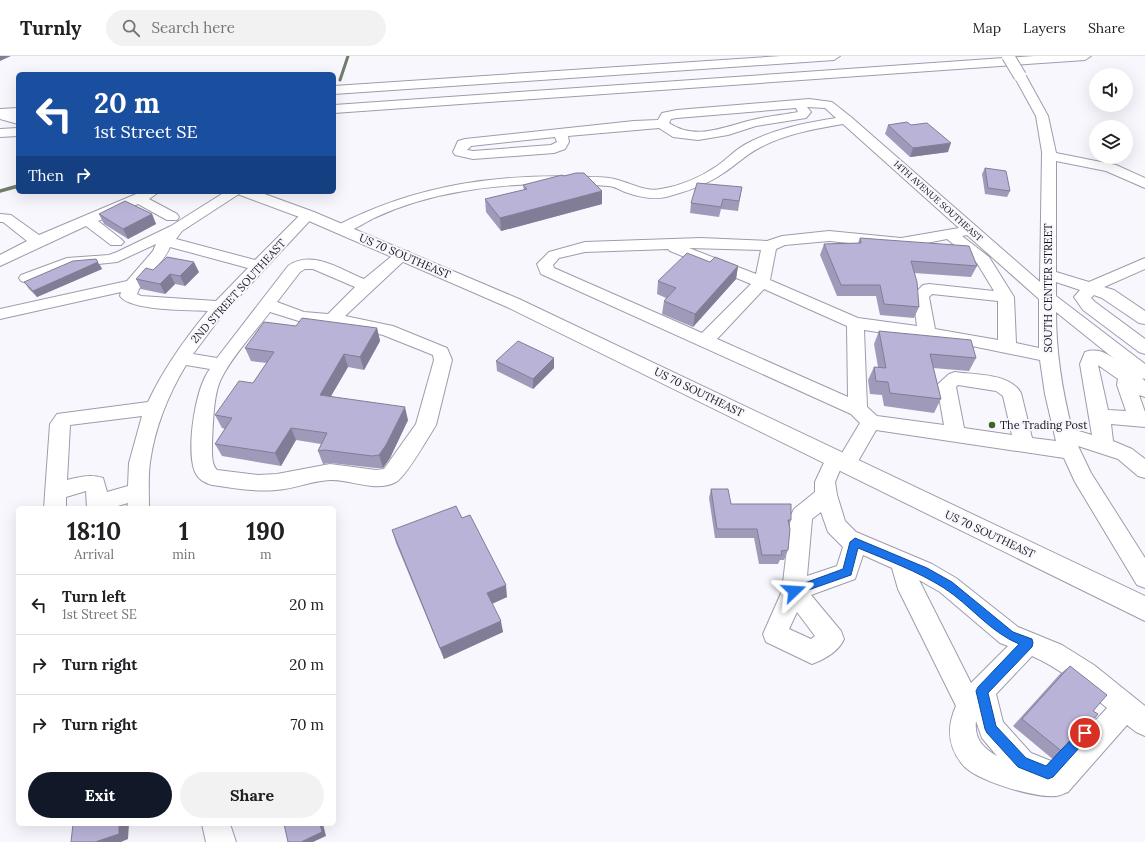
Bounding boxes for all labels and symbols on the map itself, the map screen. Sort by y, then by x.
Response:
street label: 14TH AVENUE SOUTHEAST [892,158,985,244]
street label: SOUTH CENTER STREET [1041,223,1055,353]
street label: US 70 SOUTHEAST [357,230,453,282]
street label: 2ND STREET SOUTHEAST [188,236,288,346]
street label: US 70 SOUTHEAST [652,364,746,420]
place label: The Trading Post [1000,418,1088,432]
marker: The Trading Post [987,420,997,430]
street label: US 70 SOUTHEAST [943,507,1037,561]
position arrow [773,570,815,612]
pin [1068,716,1102,750]

